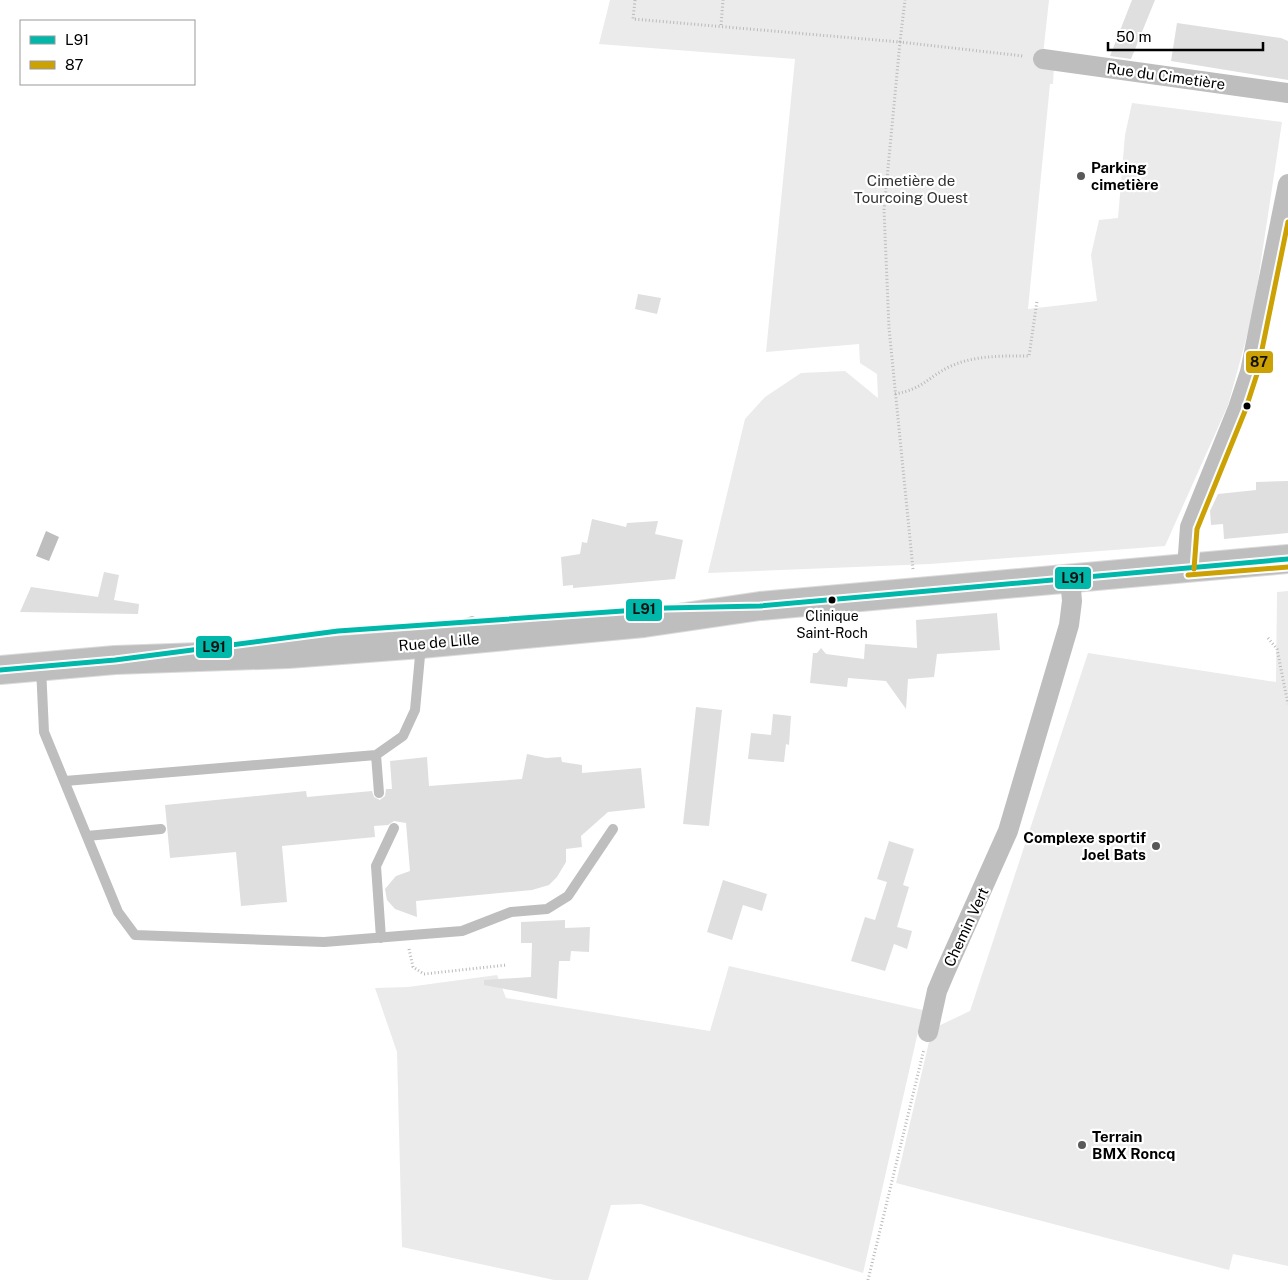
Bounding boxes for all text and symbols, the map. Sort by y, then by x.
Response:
legend [20,20,195,85]
scale bar [1108,20,1263,52]
text: 50 m [1116,28,1151,45]
text: L91 [65,31,89,48]
text: 87 [65,56,83,73]
street label: Rue du Cimetière [1106,59,1226,93]
place label: Parking cimetière [1091,159,1159,193]
marker: Parking cimetière [1075,170,1087,182]
park label: Cimetière de Tourcoing Ouest [854,172,968,206]
line badge: 87 [1245,350,1274,374]
text: 87 [1250,354,1268,370]
unlabelled marker [1242,401,1252,411]
line badge: L91 [1054,566,1092,590]
text: L91 [1061,570,1085,586]
marker: Clinique Saint-Roch [827,595,837,605]
line badge: L91 [625,598,663,622]
text: L91 [632,601,656,617]
place label: Clinique Saint-Roch [796,608,868,641]
street label: Rue de Lille [398,630,480,654]
line badge: L91 [195,635,233,659]
text: L91 [202,639,226,655]
place label: Complexe sportif Joel Bats [1023,829,1146,863]
marker: Complexe sportif Joel Bats [1150,840,1162,852]
street label: Chemin Vert [940,884,992,969]
place label: Terrain BMX Roncq [1092,1128,1175,1162]
marker: Terrain BMX Roncq [1076,1139,1088,1151]

